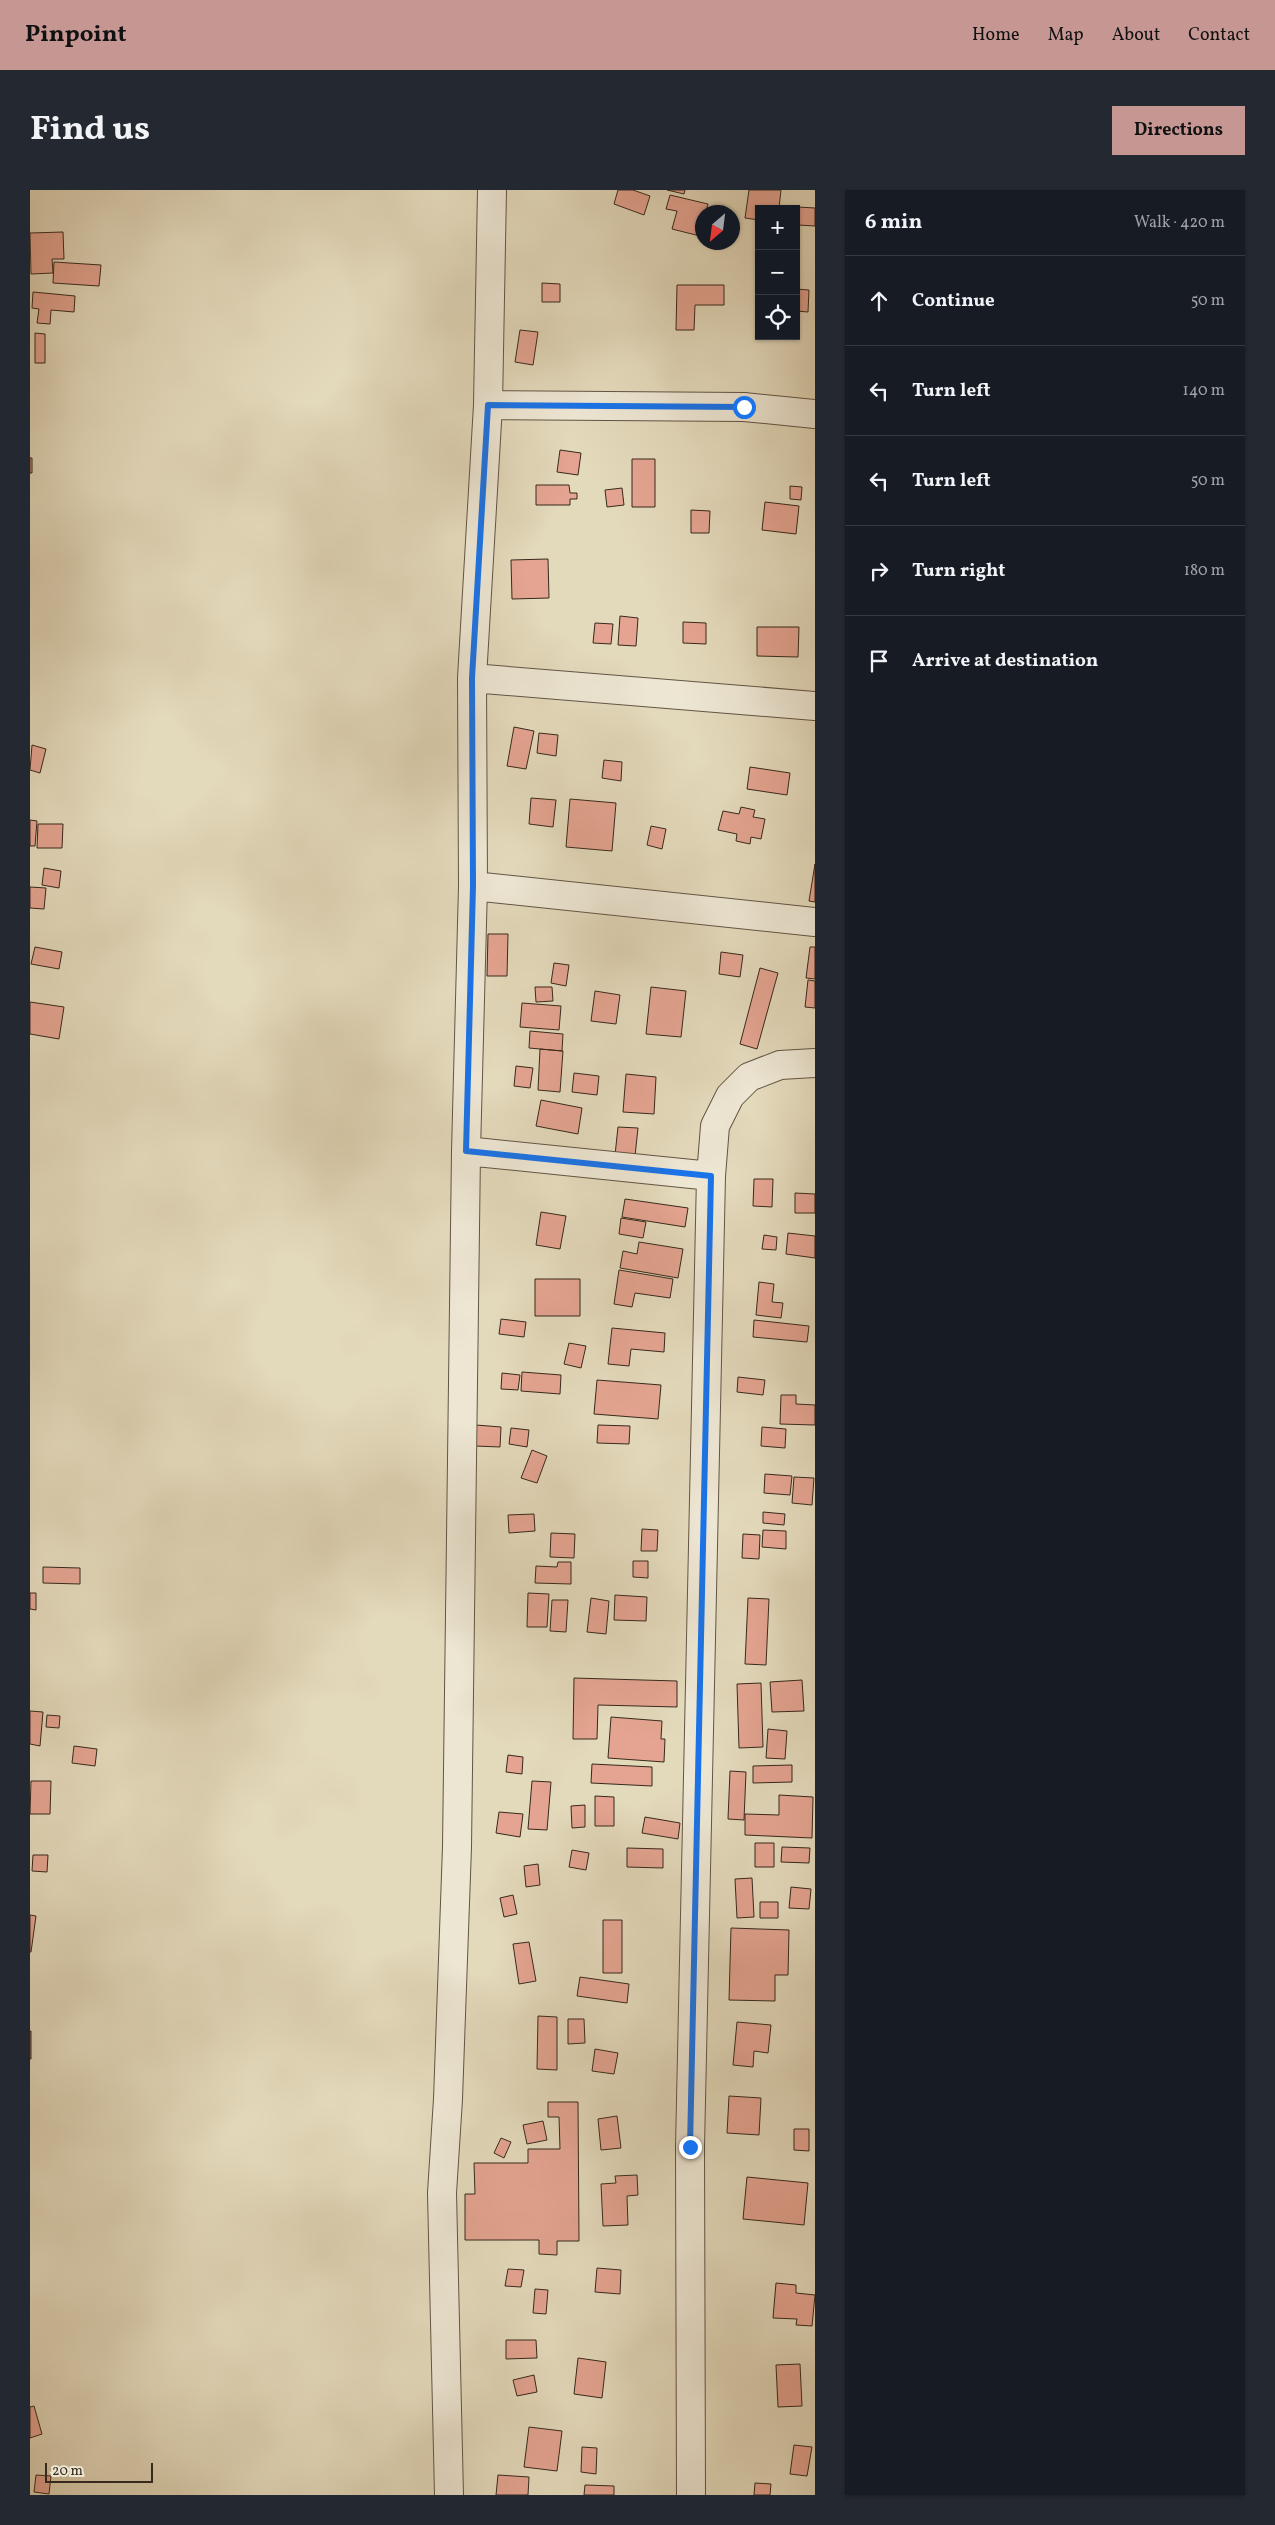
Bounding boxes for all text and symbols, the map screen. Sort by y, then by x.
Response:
text: Pinpoint [25,18,127,52]
text: Home [972,23,1020,48]
text: Map [1048,23,1084,48]
text: About [1112,23,1160,48]
text: Contact [1188,23,1250,48]
text: Find us [30,106,150,154]
button: Directions [1112,106,1245,155]
north arrow [695,205,740,250]
map controls [755,205,800,340]
button: + [755,205,800,250]
text: 6 min [865,208,922,237]
text: Walk · 420 m [1134,212,1225,234]
button: − [755,250,800,295]
icon: ahead [865,287,893,315]
text: Continue [912,288,995,314]
text: 50 m [1191,290,1225,312]
button: locate [755,295,800,340]
icon: left [865,377,893,405]
text: Turn left [912,378,991,404]
text: 140 m [1183,380,1225,402]
route start [733,396,756,419]
icon: left [865,467,893,495]
text: Turn left [912,468,991,494]
text: 50 m [1191,470,1225,492]
icon: right [865,557,893,585]
text: Turn right [912,558,1005,584]
text: 180 m [1184,560,1225,582]
icon: arrive [865,647,893,675]
text: Arrive at destination [912,648,1098,674]
route end [679,2136,702,2159]
scale bar [45,2460,152,2483]
text: 20 m [52,2462,83,2481]

